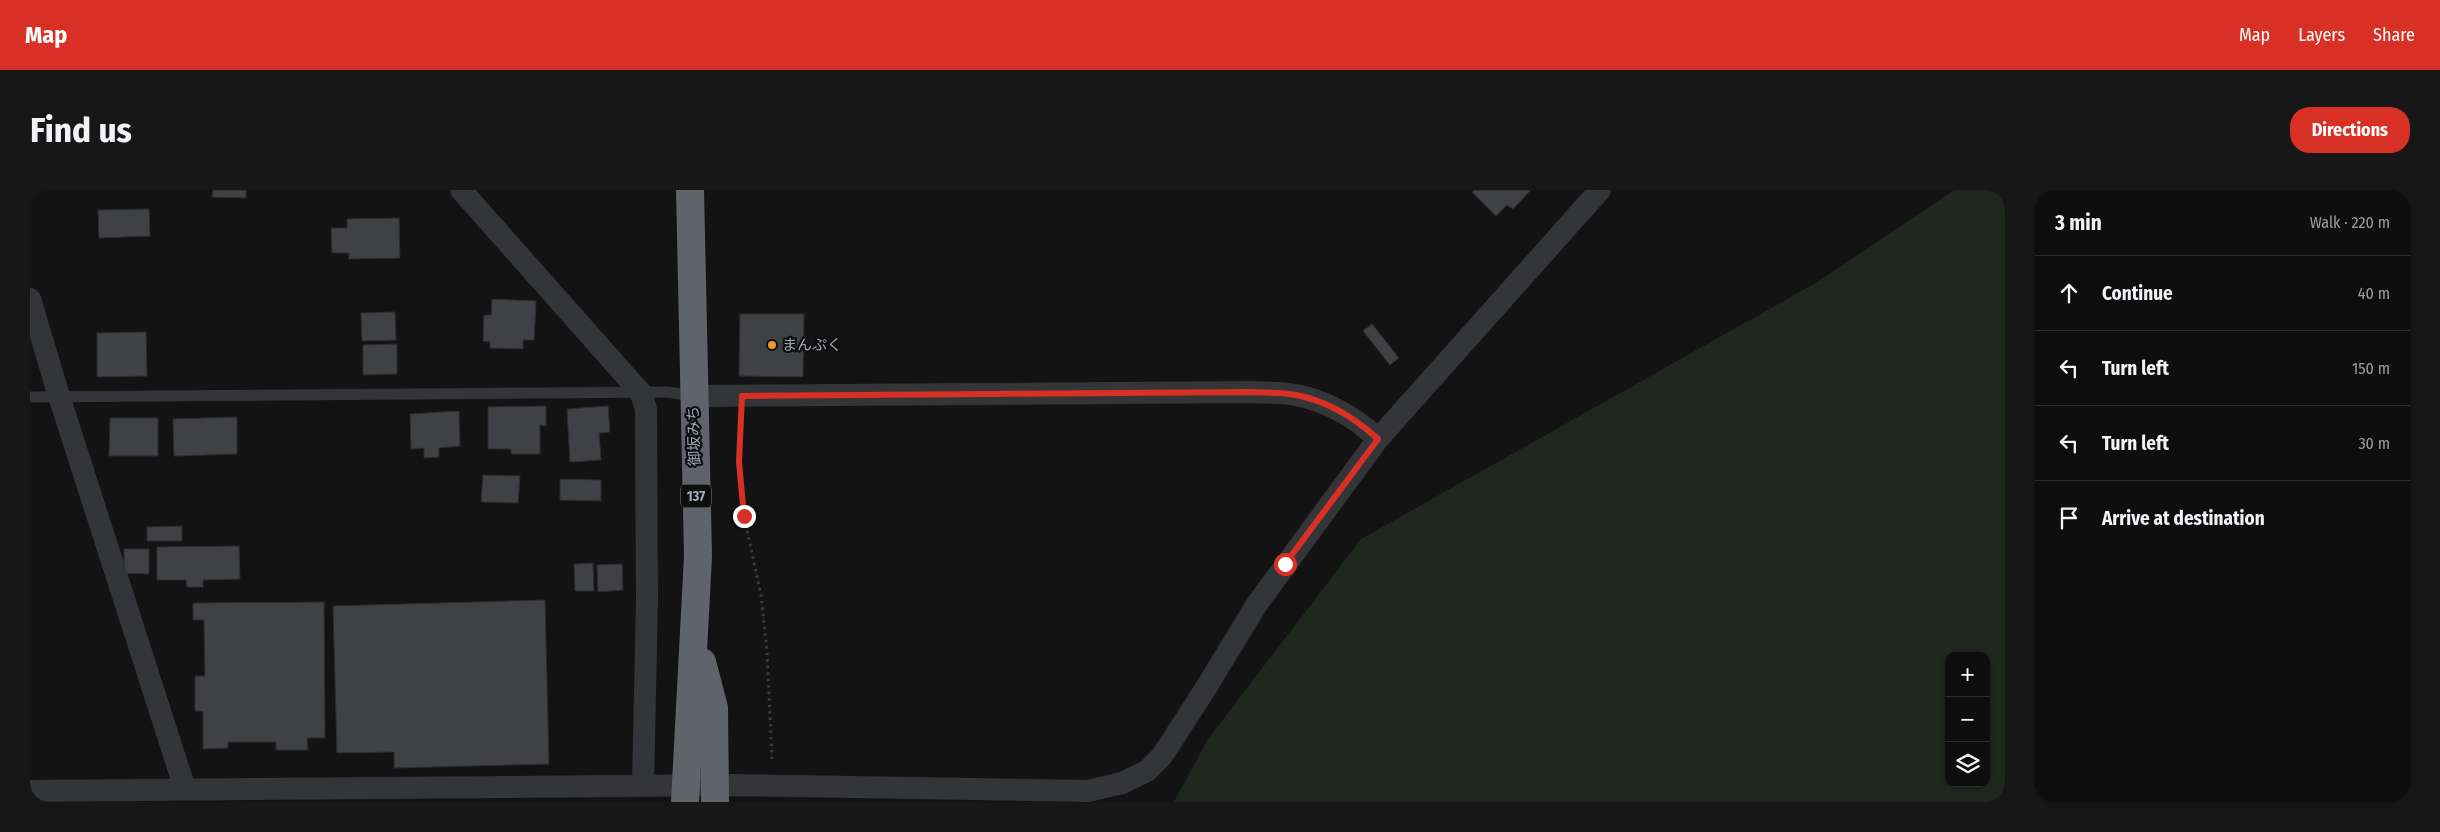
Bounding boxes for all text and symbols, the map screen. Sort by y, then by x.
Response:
text: Map [25,21,67,49]
text: Map [2239,24,2270,46]
text: Layers [2298,24,2345,46]
text: Share [2373,24,2415,46]
button: Directions [2290,107,2410,153]
text: Find us [30,109,132,151]
text: 3 min [2055,210,2102,236]
text: Walk · 220 m [2310,213,2390,232]
icon: ahead [2055,279,2083,307]
text: Continue [2102,282,2173,305]
text: 40 m [2358,284,2390,303]
place label: まんぷく [782,336,842,354]
marker: まんぷく [766,339,778,351]
icon: left [2055,354,2083,382]
text: Turn left [2102,357,2169,380]
text: 150 m [2352,359,2390,378]
street label: 御坂みち [684,406,704,466]
icon: left [2055,429,2083,457]
text: Turn left [2102,432,2169,455]
text: 30 m [2358,434,2390,453]
road number: 137 [681,484,711,508]
icon: arrive [2055,504,2083,532]
route end [733,505,756,528]
text: Arrive at destination [2102,507,2265,530]
route start [1274,553,1297,576]
map controls [1945,652,1990,787]
button: + [1945,652,1990,697]
button: − [1945,697,1990,742]
button: layers [1945,742,1990,787]

